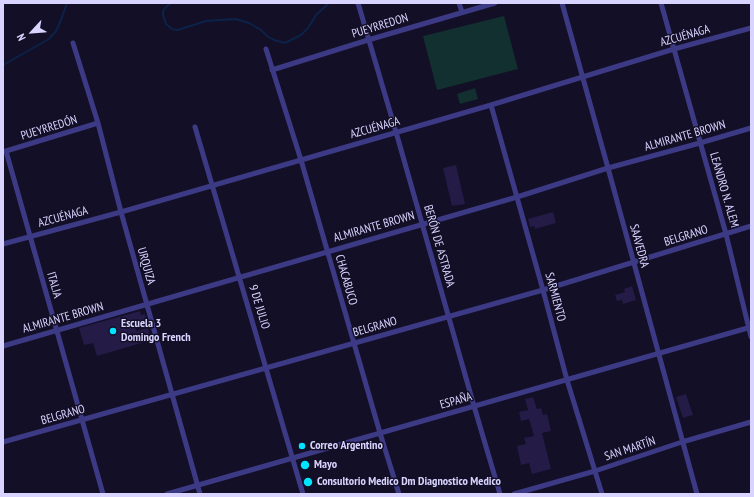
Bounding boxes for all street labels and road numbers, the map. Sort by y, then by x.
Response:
street label: PUEYRREDON [350,11,410,41]
street label: AZCUÉNAGA [659,22,711,50]
street label: PUEYRREDÓN [19,113,79,143]
street label: AZCUÉNAGA [349,114,401,142]
street label: ALMIRANTE BROWN [643,118,727,154]
street label: LEANDRO N. ALEM [706,151,742,229]
street label: AZCUÉNAGA [37,203,89,231]
street label: BERÓN DE ASTRADA [420,203,458,289]
street label: ALMIRANTE BROWN [332,209,416,245]
street label: SAAVEDRA [626,223,652,269]
street label: BELGRANO [662,223,710,249]
street label: URQUIZA [134,246,158,286]
street label: CHACABUCO [332,253,360,307]
street label: ITALIA [43,270,65,300]
street label: SARMIENTO [542,271,568,323]
street label: 9 DE JULIO [245,283,273,331]
street label: ALMIRANTE BROWN [21,300,105,336]
street label: BELGRANO [351,314,399,340]
street label: ESPAÑA [438,390,474,412]
street label: BELGRANO [39,402,87,428]
street label: SAN MARTÍN [603,434,657,464]

